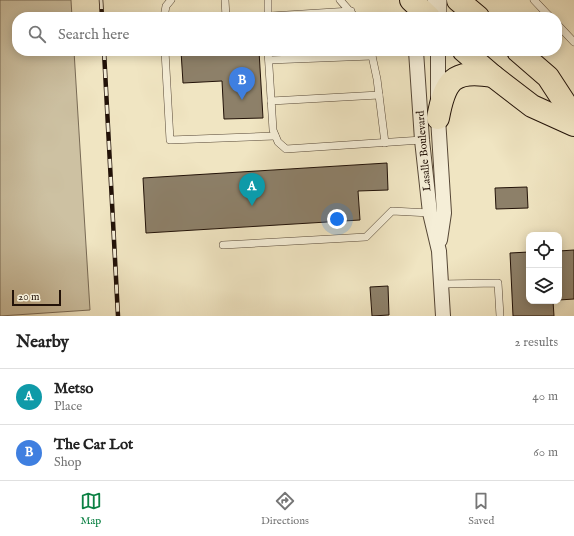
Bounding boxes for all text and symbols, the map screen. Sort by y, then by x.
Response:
search box [12,12,562,56]
icon: search [26,23,48,45]
text: Search here [58,25,129,44]
pin: B [229,67,255,100]
street label: Lasalle Boulevard [413,110,435,192]
pin: A [239,173,265,206]
your location [327,209,347,229]
map controls [526,232,562,304]
button: locate [526,232,562,268]
button: layers [526,268,562,304]
scale bar [12,288,61,307]
text: 20 m [18,290,39,304]
text: Nearby [16,332,69,353]
text: 2 results [514,334,558,351]
text: Metso [54,379,93,398]
text: A [25,388,33,405]
text: 40 m [532,388,558,405]
text: Place [54,398,82,415]
text: The Car Lot [54,435,133,454]
text: B [25,444,33,461]
text: 60 m [533,444,558,461]
text: Shop [54,454,82,471]
tab: Map [80,490,102,528]
tab: Directions [261,490,309,528]
tab: Saved [468,490,494,528]

